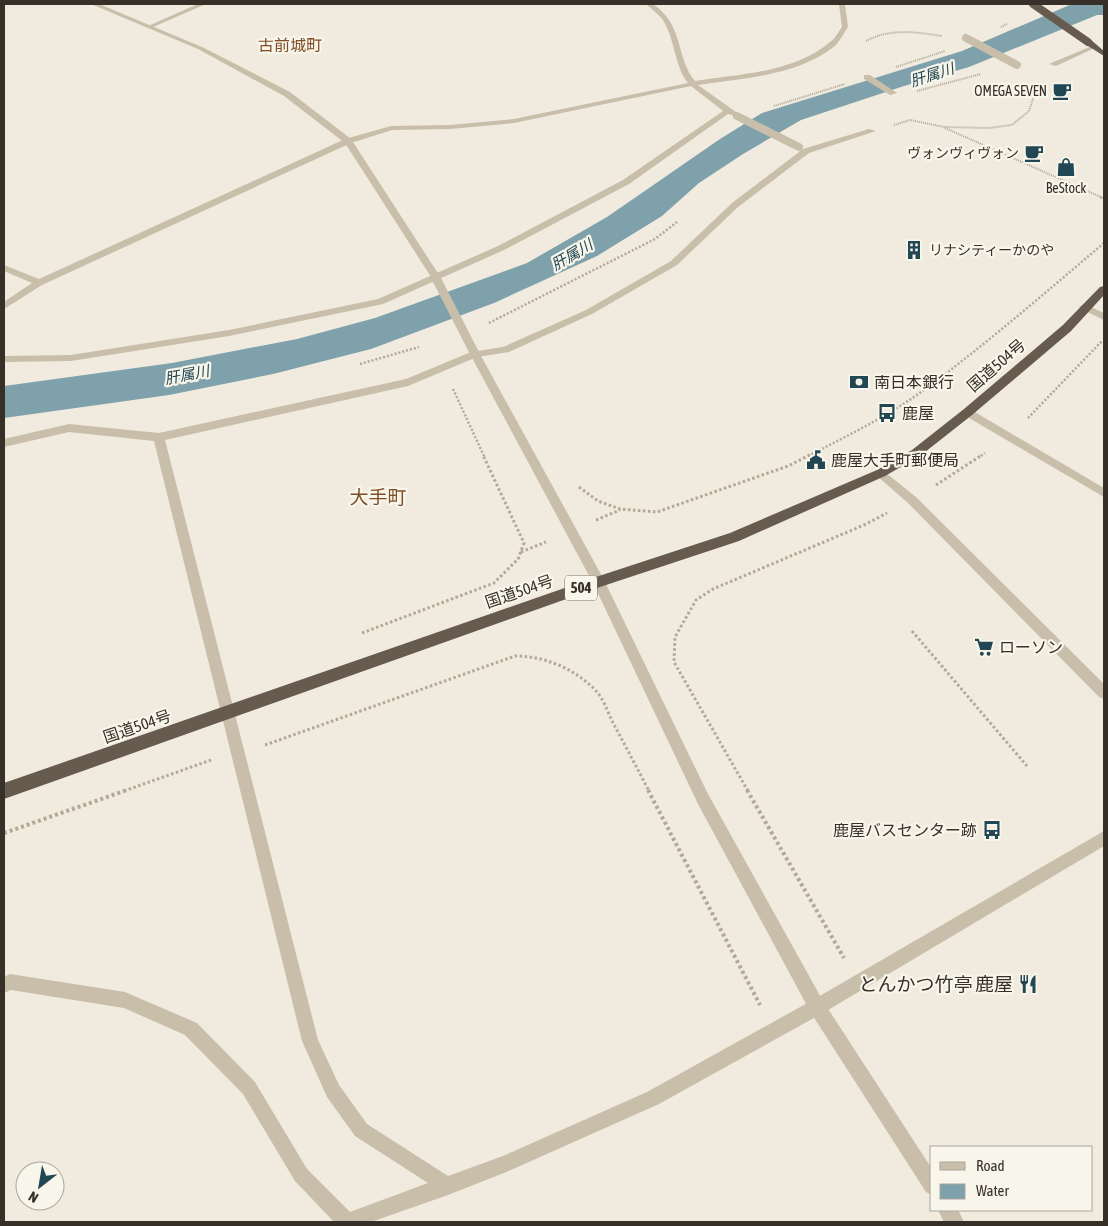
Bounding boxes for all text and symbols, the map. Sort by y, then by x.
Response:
district label: 古前城町 [258,36,322,54]
water label: 肝属川 [908,59,958,90]
cafe icon: OMEGA SEVEN [1051,80,1073,102]
place label: OMEGA SEVEN [974,83,1047,99]
cafe icon: ヴォンヴィヴォン [1023,142,1045,164]
place label: ヴォンヴィヴォン [907,145,1019,161]
shop icon: BeStock [1055,156,1077,178]
place label: BeStock [1046,180,1086,196]
water label: 肝属川 [548,235,597,273]
building icon: リナシティーかのや [903,239,925,261]
place label: リナシティーかのや [929,242,1054,258]
street label: 国道504号 [963,335,1029,395]
water label: 肝属川 [163,361,213,387]
bank icon: 南日本銀行 [848,371,870,393]
place label: 南日本銀行 [874,373,954,391]
bus stop icon: 鹿屋 [876,402,898,424]
place label: 鹿屋 [902,404,934,422]
public building icon: 鹿屋大手町郵便局 [805,449,827,471]
place label: 鹿屋大手町郵便局 [831,451,959,469]
district label: 大手町 [349,486,407,508]
street label: 国道504号 [483,571,555,611]
road number: 504 [565,576,597,600]
supermarket icon: ローソン [973,636,995,658]
place label: ローソン [999,638,1063,656]
street label: 国道504号 [101,706,173,746]
bus stop icon: 鹿屋バスセンター跡 [981,819,1003,841]
place label: 鹿屋バスセンター跡 [833,821,977,839]
place label: とんかつ竹亭 鹿屋 [858,973,1013,995]
restaurant icon: とんかつ竹亭 鹿屋 [1017,973,1039,995]
legend [930,1146,1093,1211]
text: Road [976,1157,1005,1174]
north arrow [15,1161,65,1211]
text: Water [976,1182,1009,1199]
text: N [26,1188,41,1206]

